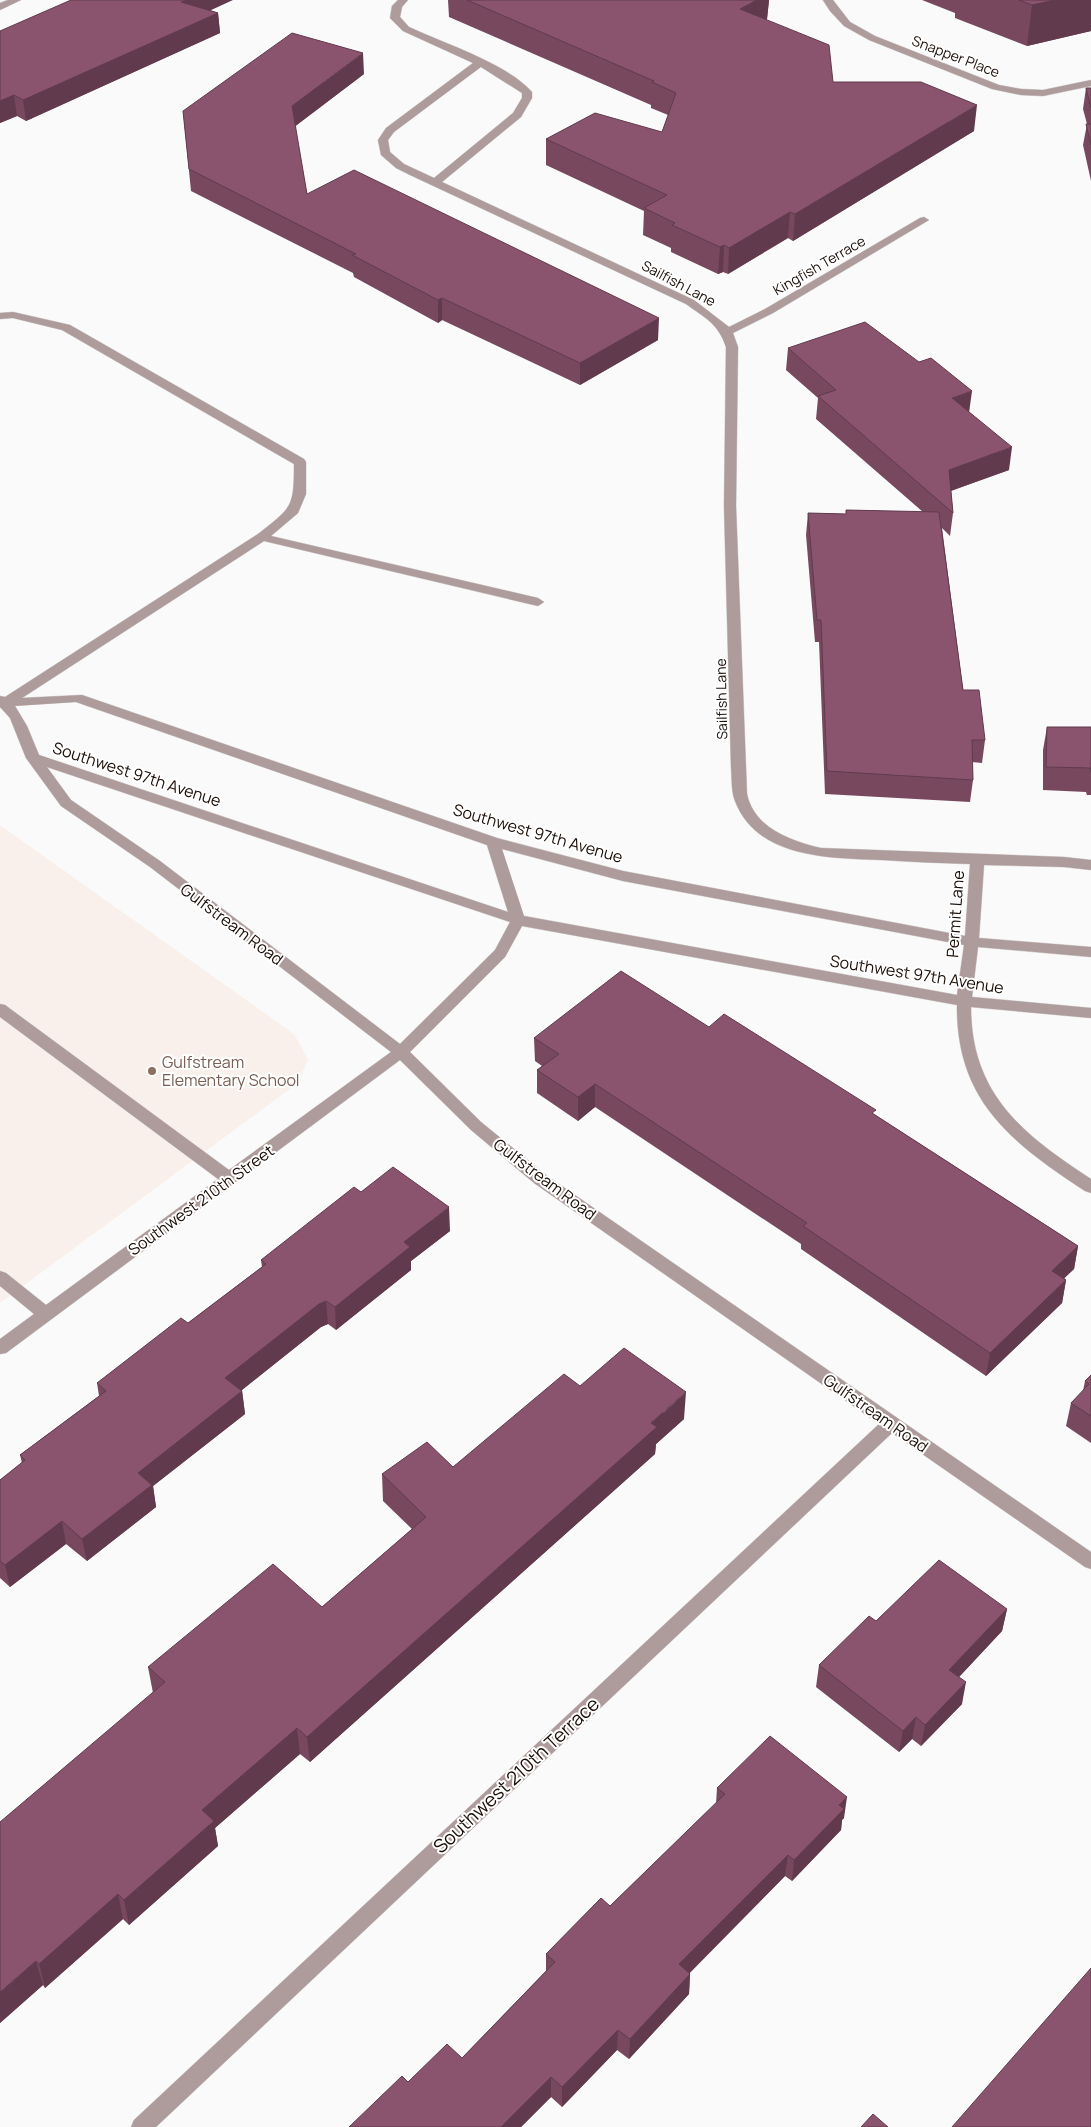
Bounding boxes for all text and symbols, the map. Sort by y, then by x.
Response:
street label: Snapper Place [909,31,1003,81]
street label: Kingfish Terrace [769,231,869,299]
street label: Sailfish Lane [639,256,719,310]
street label: Sailfish Lane [711,658,731,740]
street label: Southwest 97th Avenue [50,736,224,812]
street label: Southwest 97th Avenue [451,798,625,868]
street label: Permit Lane [941,870,969,958]
street label: Gulfstream Road [176,878,288,970]
street label: Southwest 97th Avenue [829,949,1005,999]
place label: Gulfstream Elementary School [162,1051,300,1091]
marker: Gulfstream Elementary School [146,1065,158,1077]
street label: Gulfstream Road [489,1133,601,1225]
street label: Southwest 210th Street [124,1140,278,1260]
street label: Gulfstream Road [819,1369,933,1457]
street label: Southwest 210th Terrace [427,1691,605,1859]

